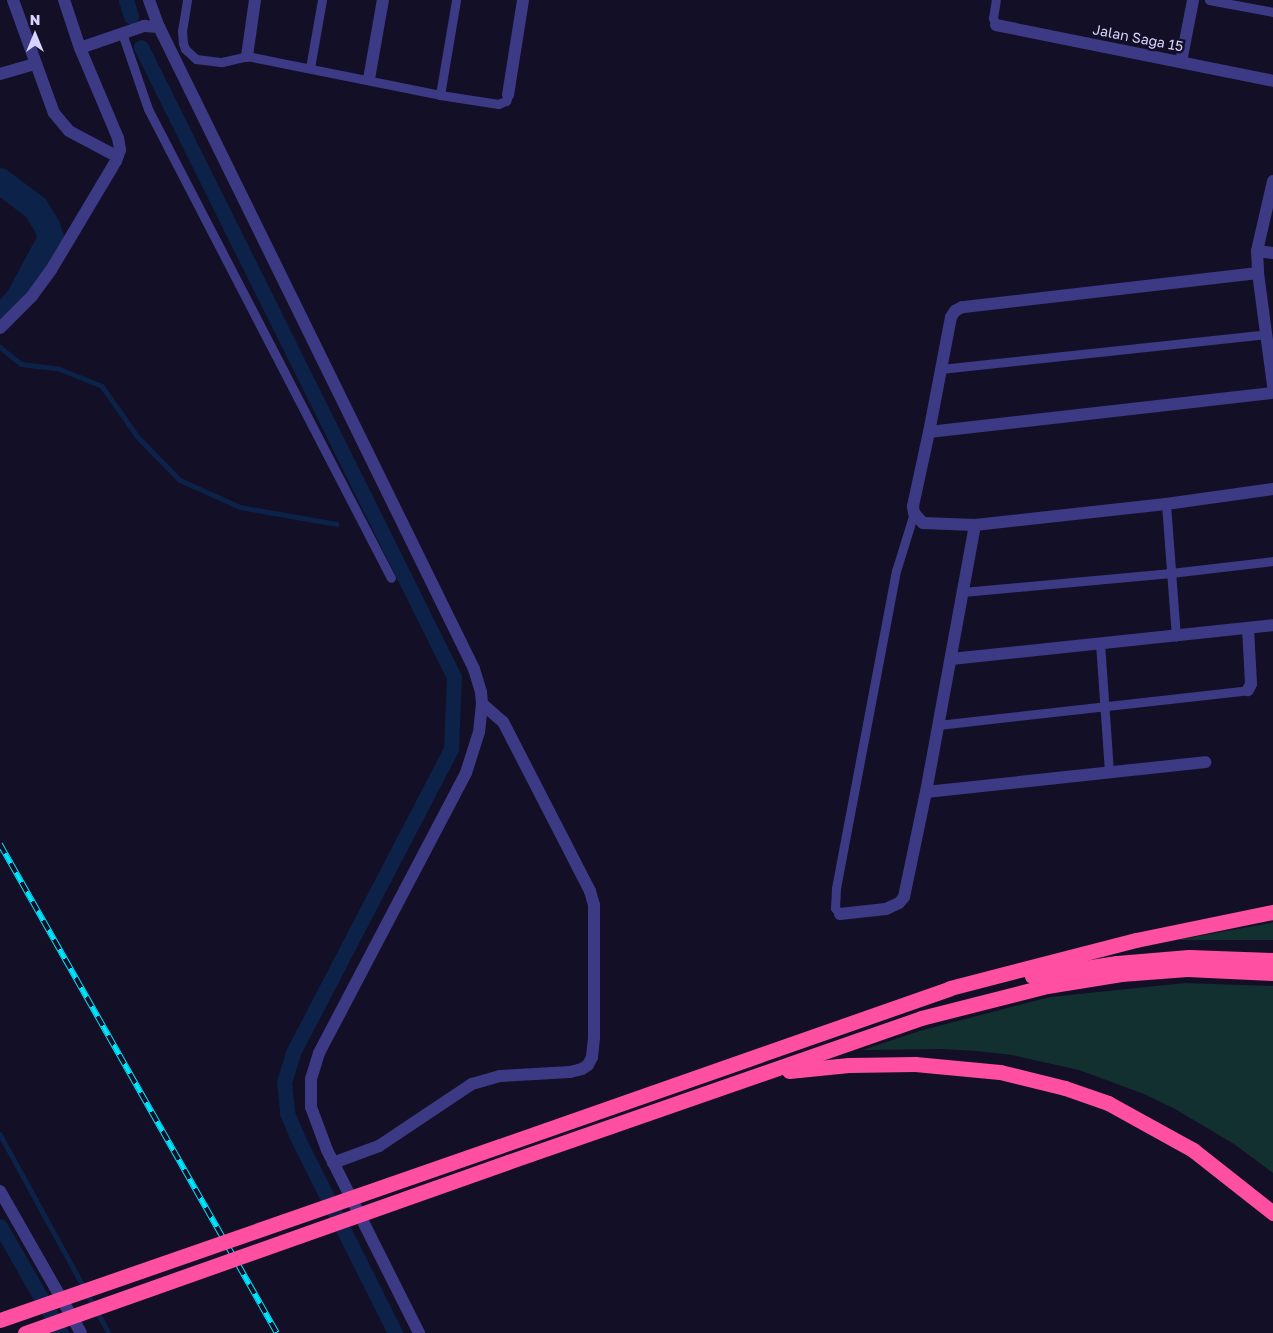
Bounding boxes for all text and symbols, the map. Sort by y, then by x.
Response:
north arrow [10,10,60,60]
text: N [30,11,40,28]
street label: Jalan Saga 15 [1091,21,1185,55]

